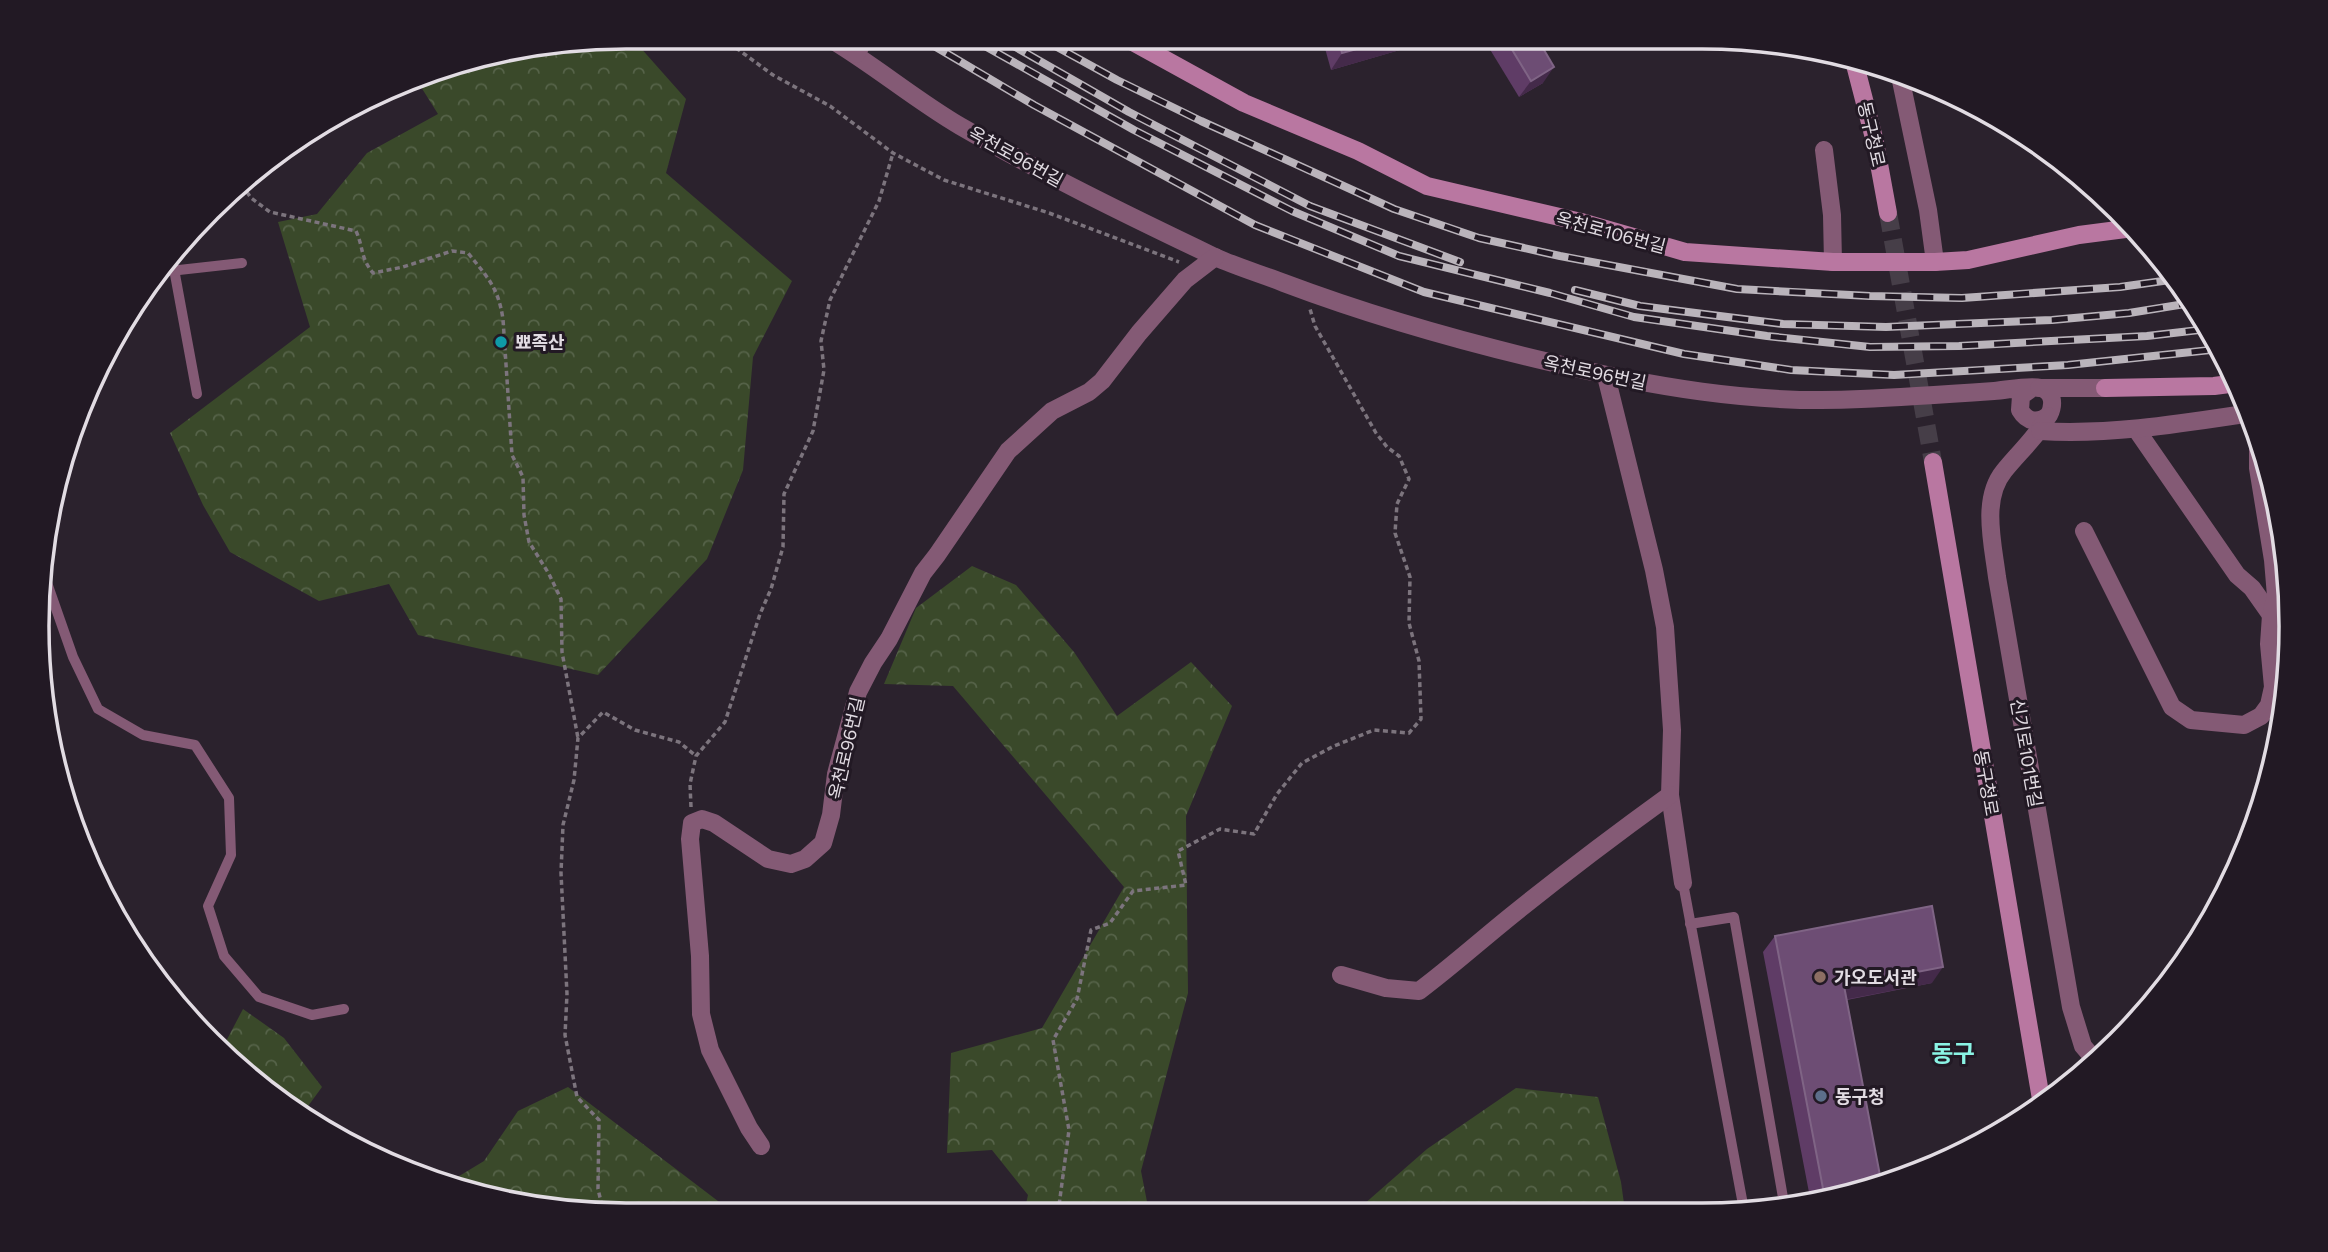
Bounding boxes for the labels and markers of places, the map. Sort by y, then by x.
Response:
place label: 뾰족산 [515,331,565,353]
marker: 뾰족산 [493,334,509,350]
place label: 가오도서관 [1834,966,1917,988]
marker: 가오도서관 [1812,969,1828,985]
place label: 동구청 [1835,1085,1885,1107]
marker: 동구청 [1813,1088,1829,1104]

